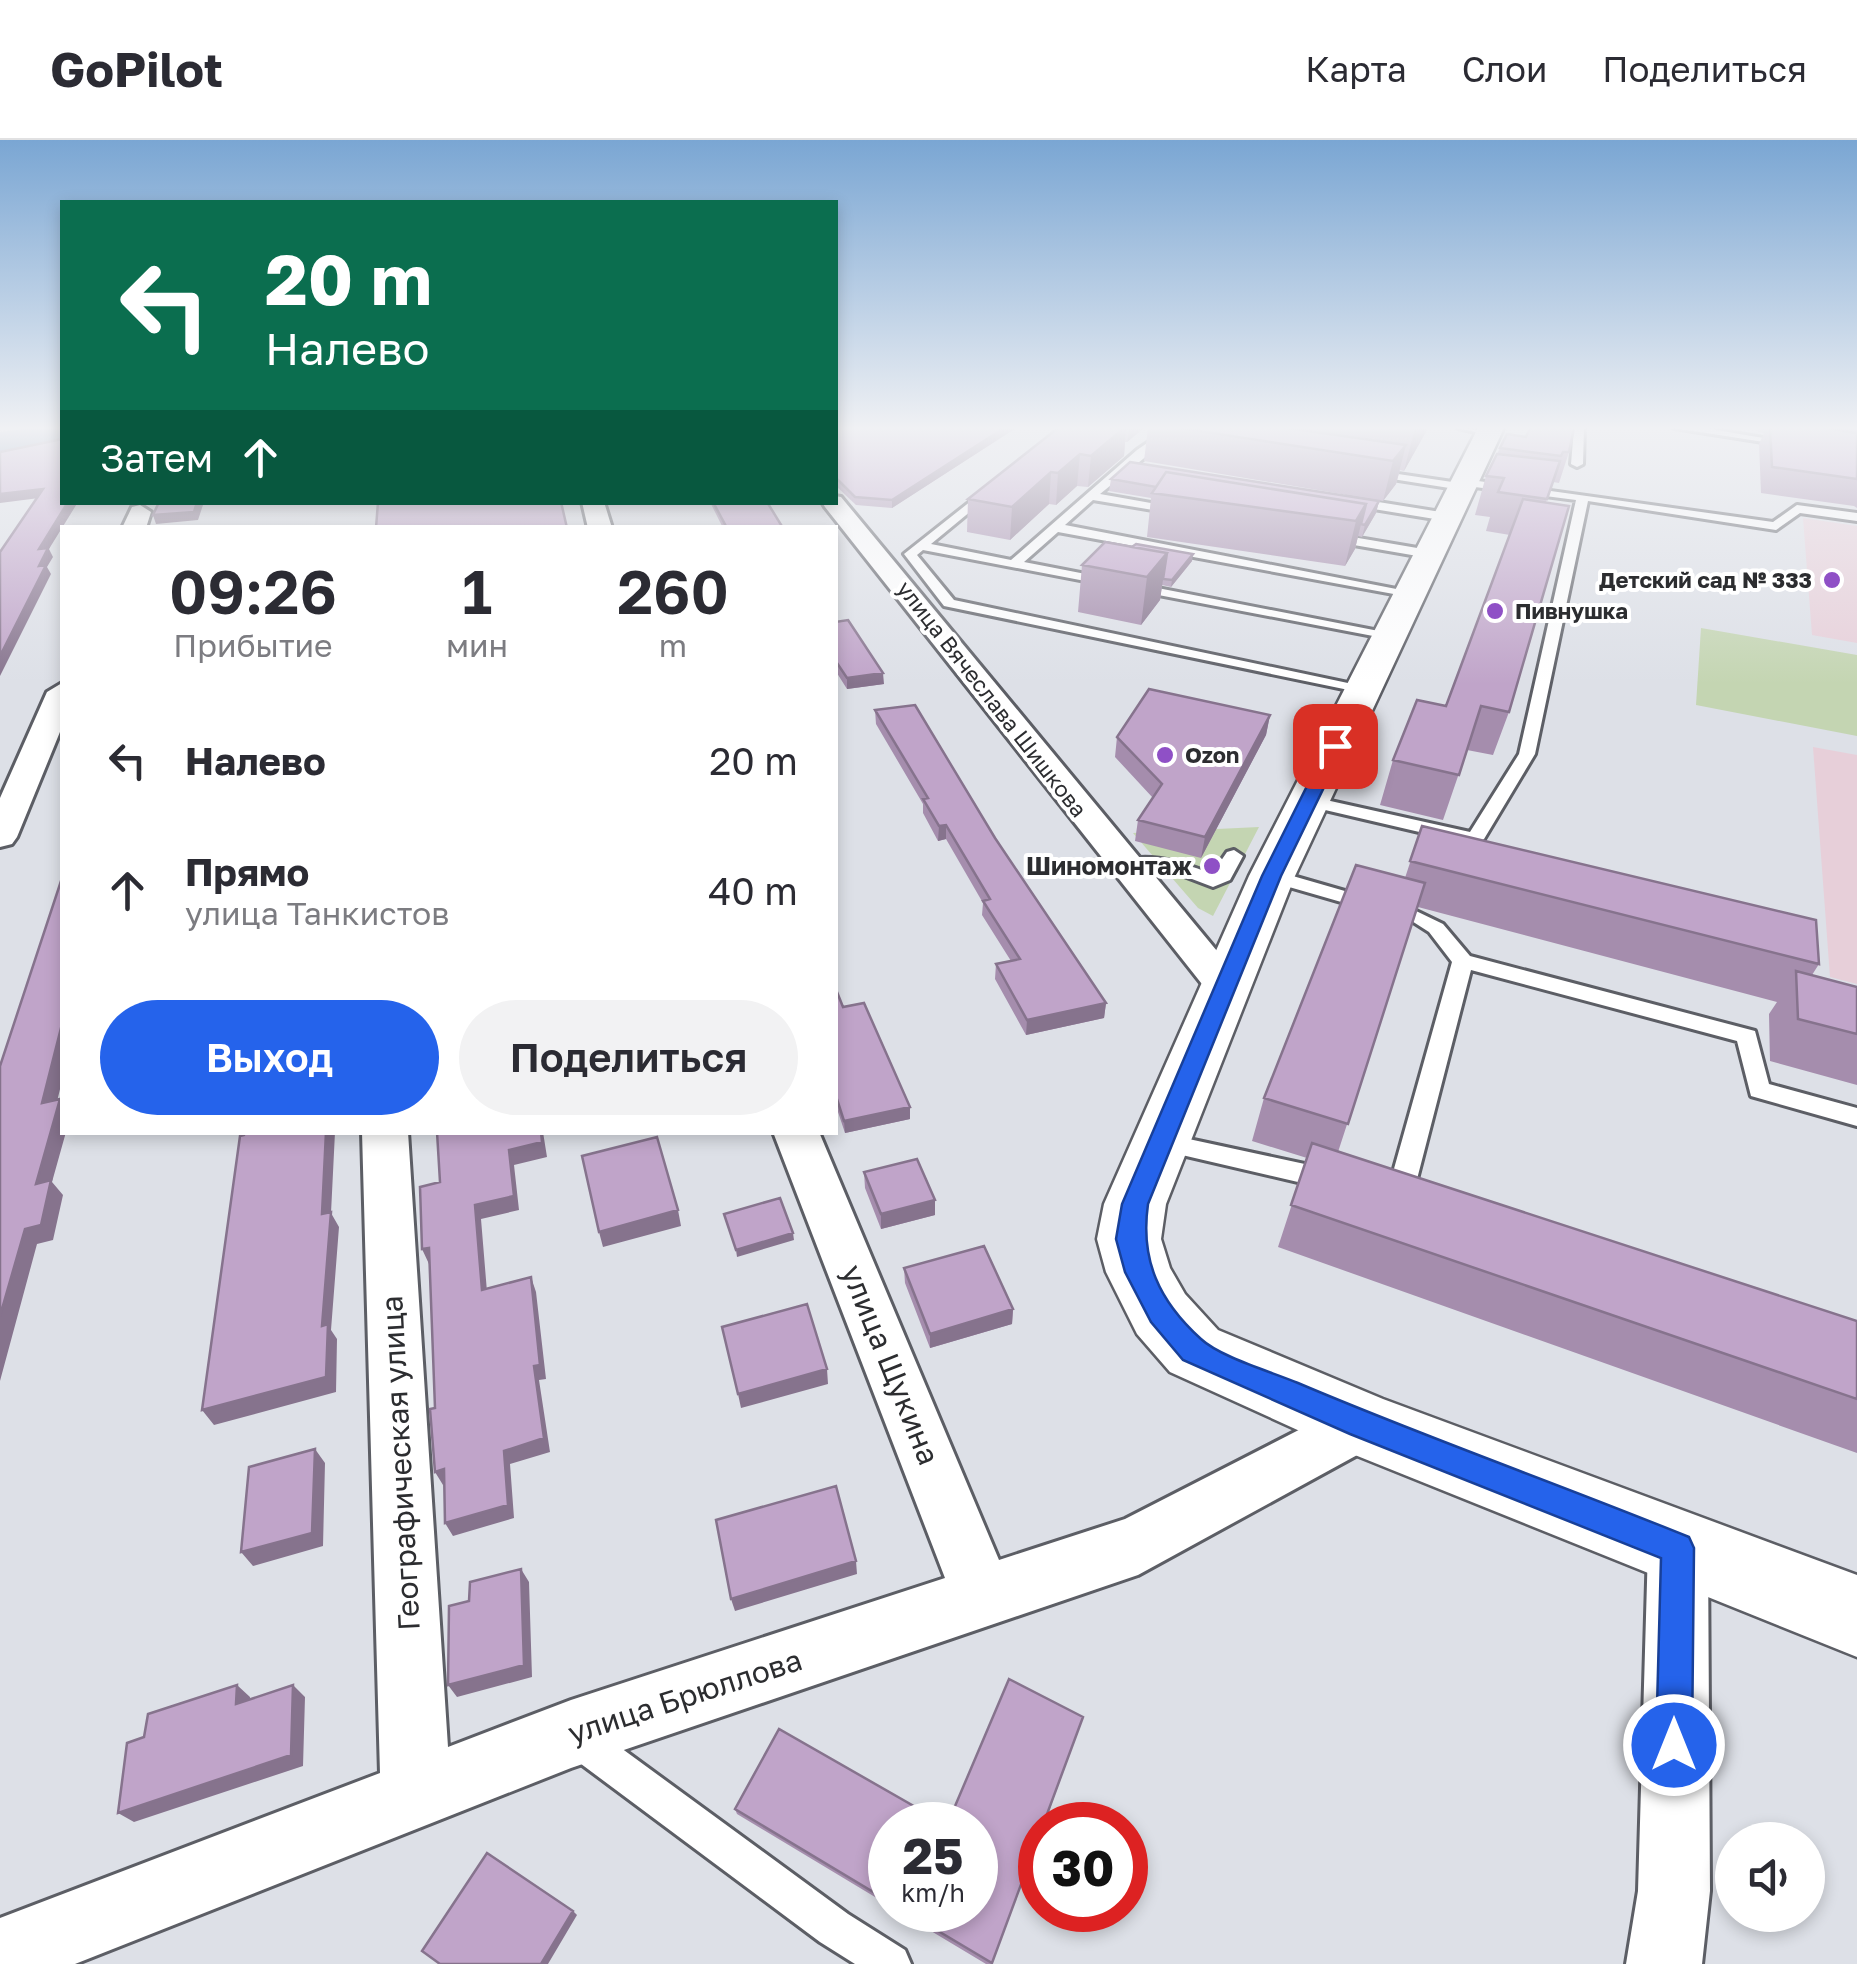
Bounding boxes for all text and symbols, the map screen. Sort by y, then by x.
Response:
text: GoPilot [50,40,223,98]
text: Карта [1305,48,1407,90]
text: Слои [1462,48,1547,90]
text: Поделиться [1602,48,1807,90]
text: 20 m [265,236,432,320]
icon: left [100,240,230,370]
text: Налево [265,321,429,375]
icon: ahead [233,430,288,485]
text: Затем [100,435,213,480]
text: 09:26 [169,555,337,627]
text: 1 [462,555,492,627]
text: 260 [617,555,729,627]
place label: Детский сад № 333 [1599,566,1812,593]
marker: Детский сад № 333 [1821,569,1843,591]
street label: улица Вячеслава Шишкова [892,575,1093,822]
place label: Пивнушка [1515,597,1628,624]
marker: Пивнушка [1484,600,1506,622]
text: Прибытие [173,626,333,664]
text: мин [446,626,508,664]
text: m [659,626,687,664]
pin [1293,704,1378,789]
icon: arrive [1308,719,1363,774]
icon: left [100,733,155,788]
text: Налево [185,738,326,783]
text: 20 m [709,738,798,783]
place label: Ozon [1185,741,1239,768]
marker: Ozon [1154,744,1176,766]
text: Прямо [185,849,309,894]
place label: Шиномонтаж [1026,850,1192,881]
marker: Шиномонтаж [1201,855,1223,877]
icon: ahead [100,863,155,918]
text: 40 m [708,868,798,913]
text: улица Танкистов [185,894,449,932]
button: Выход [100,1000,439,1115]
button: Поделиться [459,1000,798,1115]
street label: улица Щукина [834,1259,947,1470]
street label: Географическая улица [373,1295,427,1631]
street label: улица Брюллова [563,1641,806,1751]
position arrow [1622,1693,1726,1797]
speed limit sign: 30 [1018,1802,1148,1932]
map controls [1715,1822,1825,1932]
button: sound [1715,1822,1825,1932]
text: 25 [902,1825,963,1885]
text: km/h [901,1877,965,1908]

